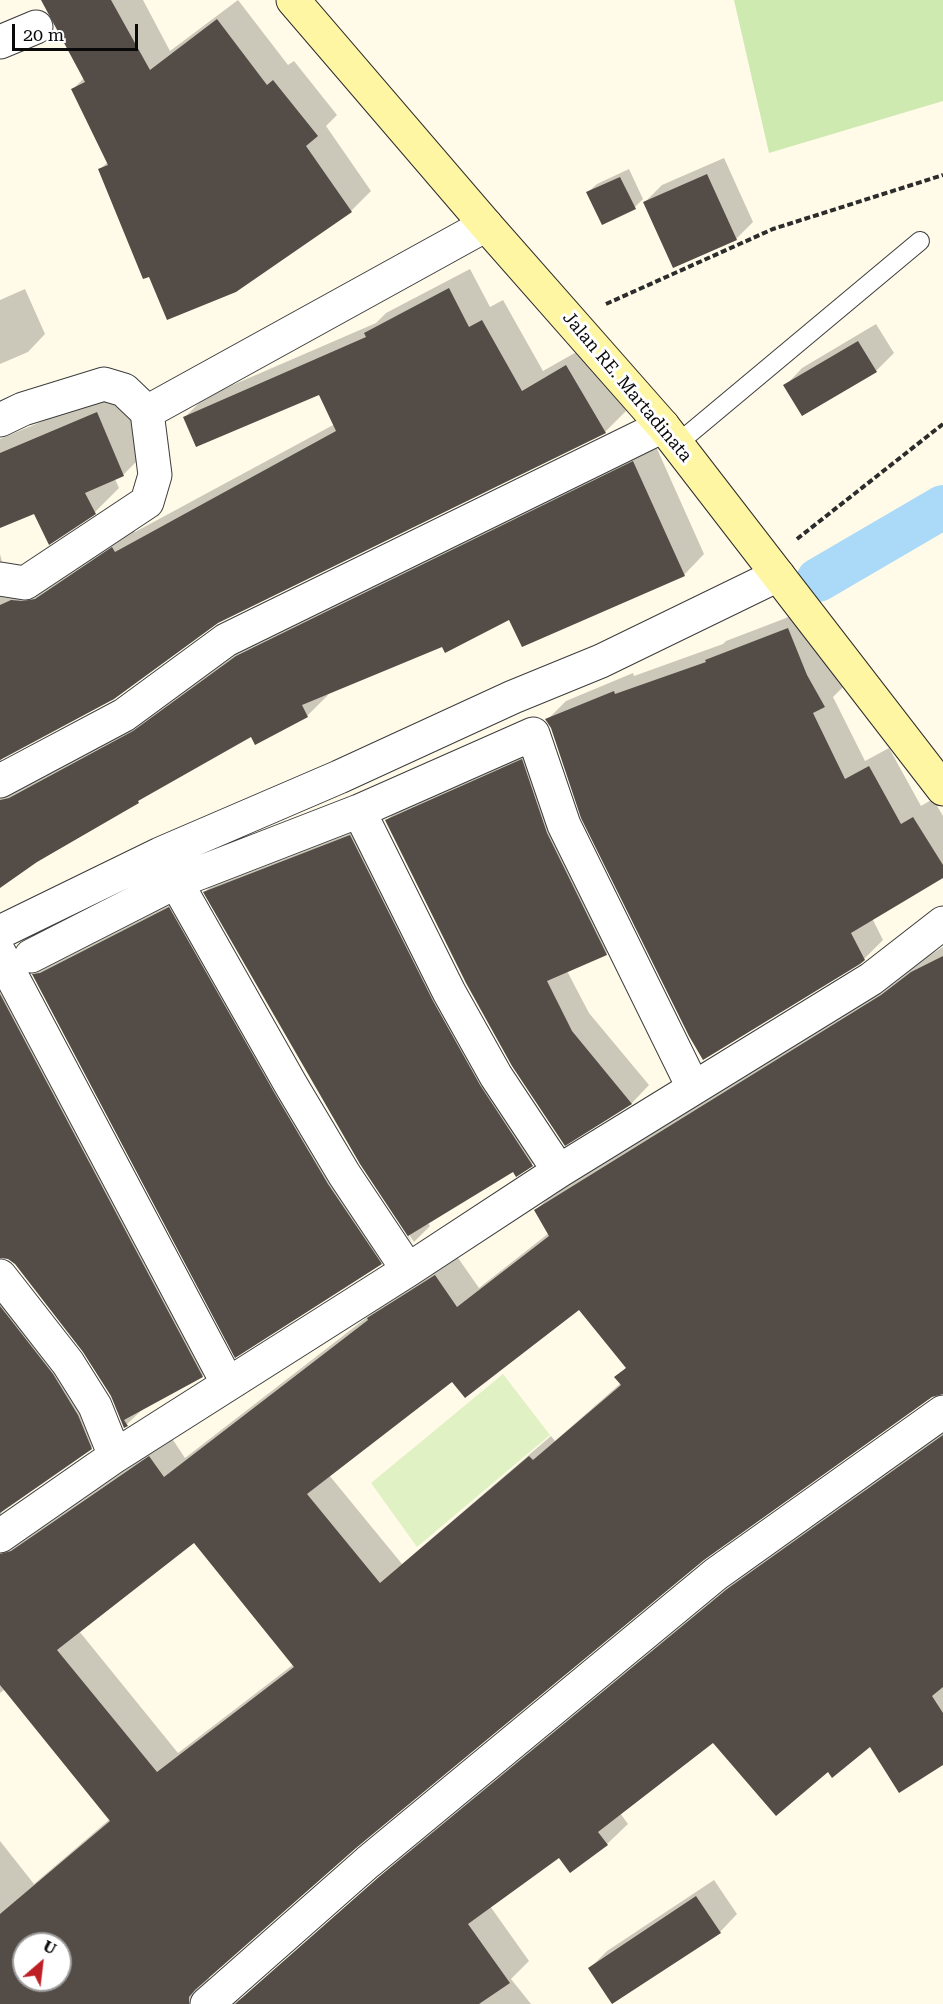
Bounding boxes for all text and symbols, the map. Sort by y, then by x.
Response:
scale bar [15,12,141,50]
text: 20 m [23,24,64,45]
street label: Jalan RE. Martadinata [558,307,696,467]
north arrow [12,1932,72,1992]
text: U [40,1936,60,1959]

